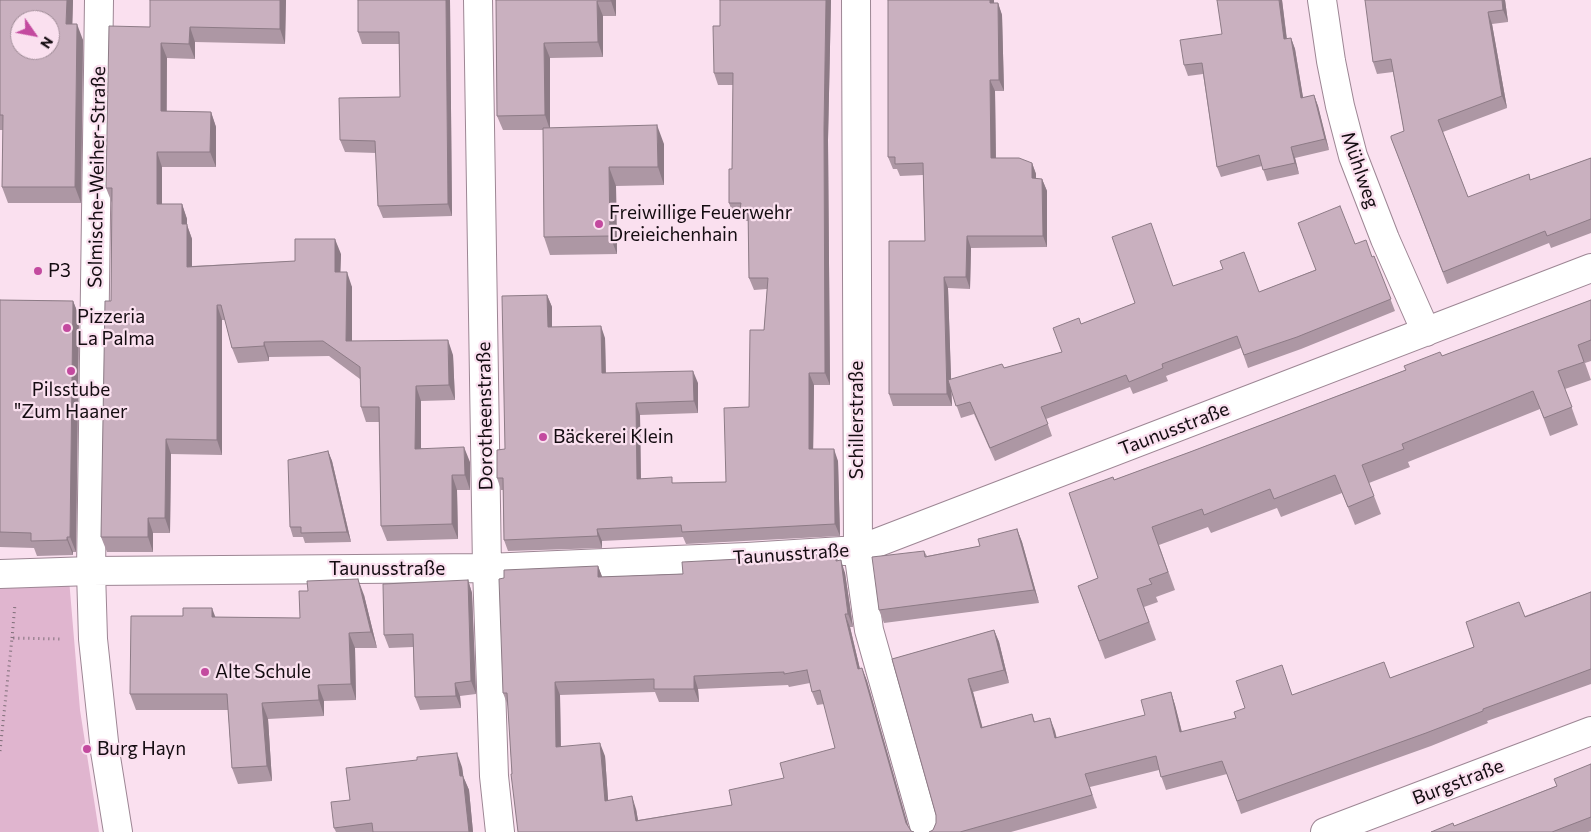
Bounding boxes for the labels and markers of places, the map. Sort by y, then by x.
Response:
place label: Freiwillige Feuerwehr Dreieichenhain [609,202,792,246]
marker: Freiwillige Feuerwehr Dreieichenhain [593,218,605,230]
place label: P3 [48,260,71,282]
marker: P3 [32,265,44,277]
place label: Pizzeria La Palma [77,306,155,350]
marker: Pizzeria La Palma [61,322,73,334]
marker: Pilsstube "Zum Haaner [65,365,77,377]
place label: Pilsstube "Zum Haaner [14,379,128,423]
place label: Bäckerei Klein [553,426,674,448]
marker: Bäckerei Klein [537,431,549,443]
place label: Alte Schule [215,661,311,683]
marker: Alte Schule [199,666,211,678]
place label: Burg Hayn [97,738,186,760]
marker: Burg Hayn [81,743,93,755]

